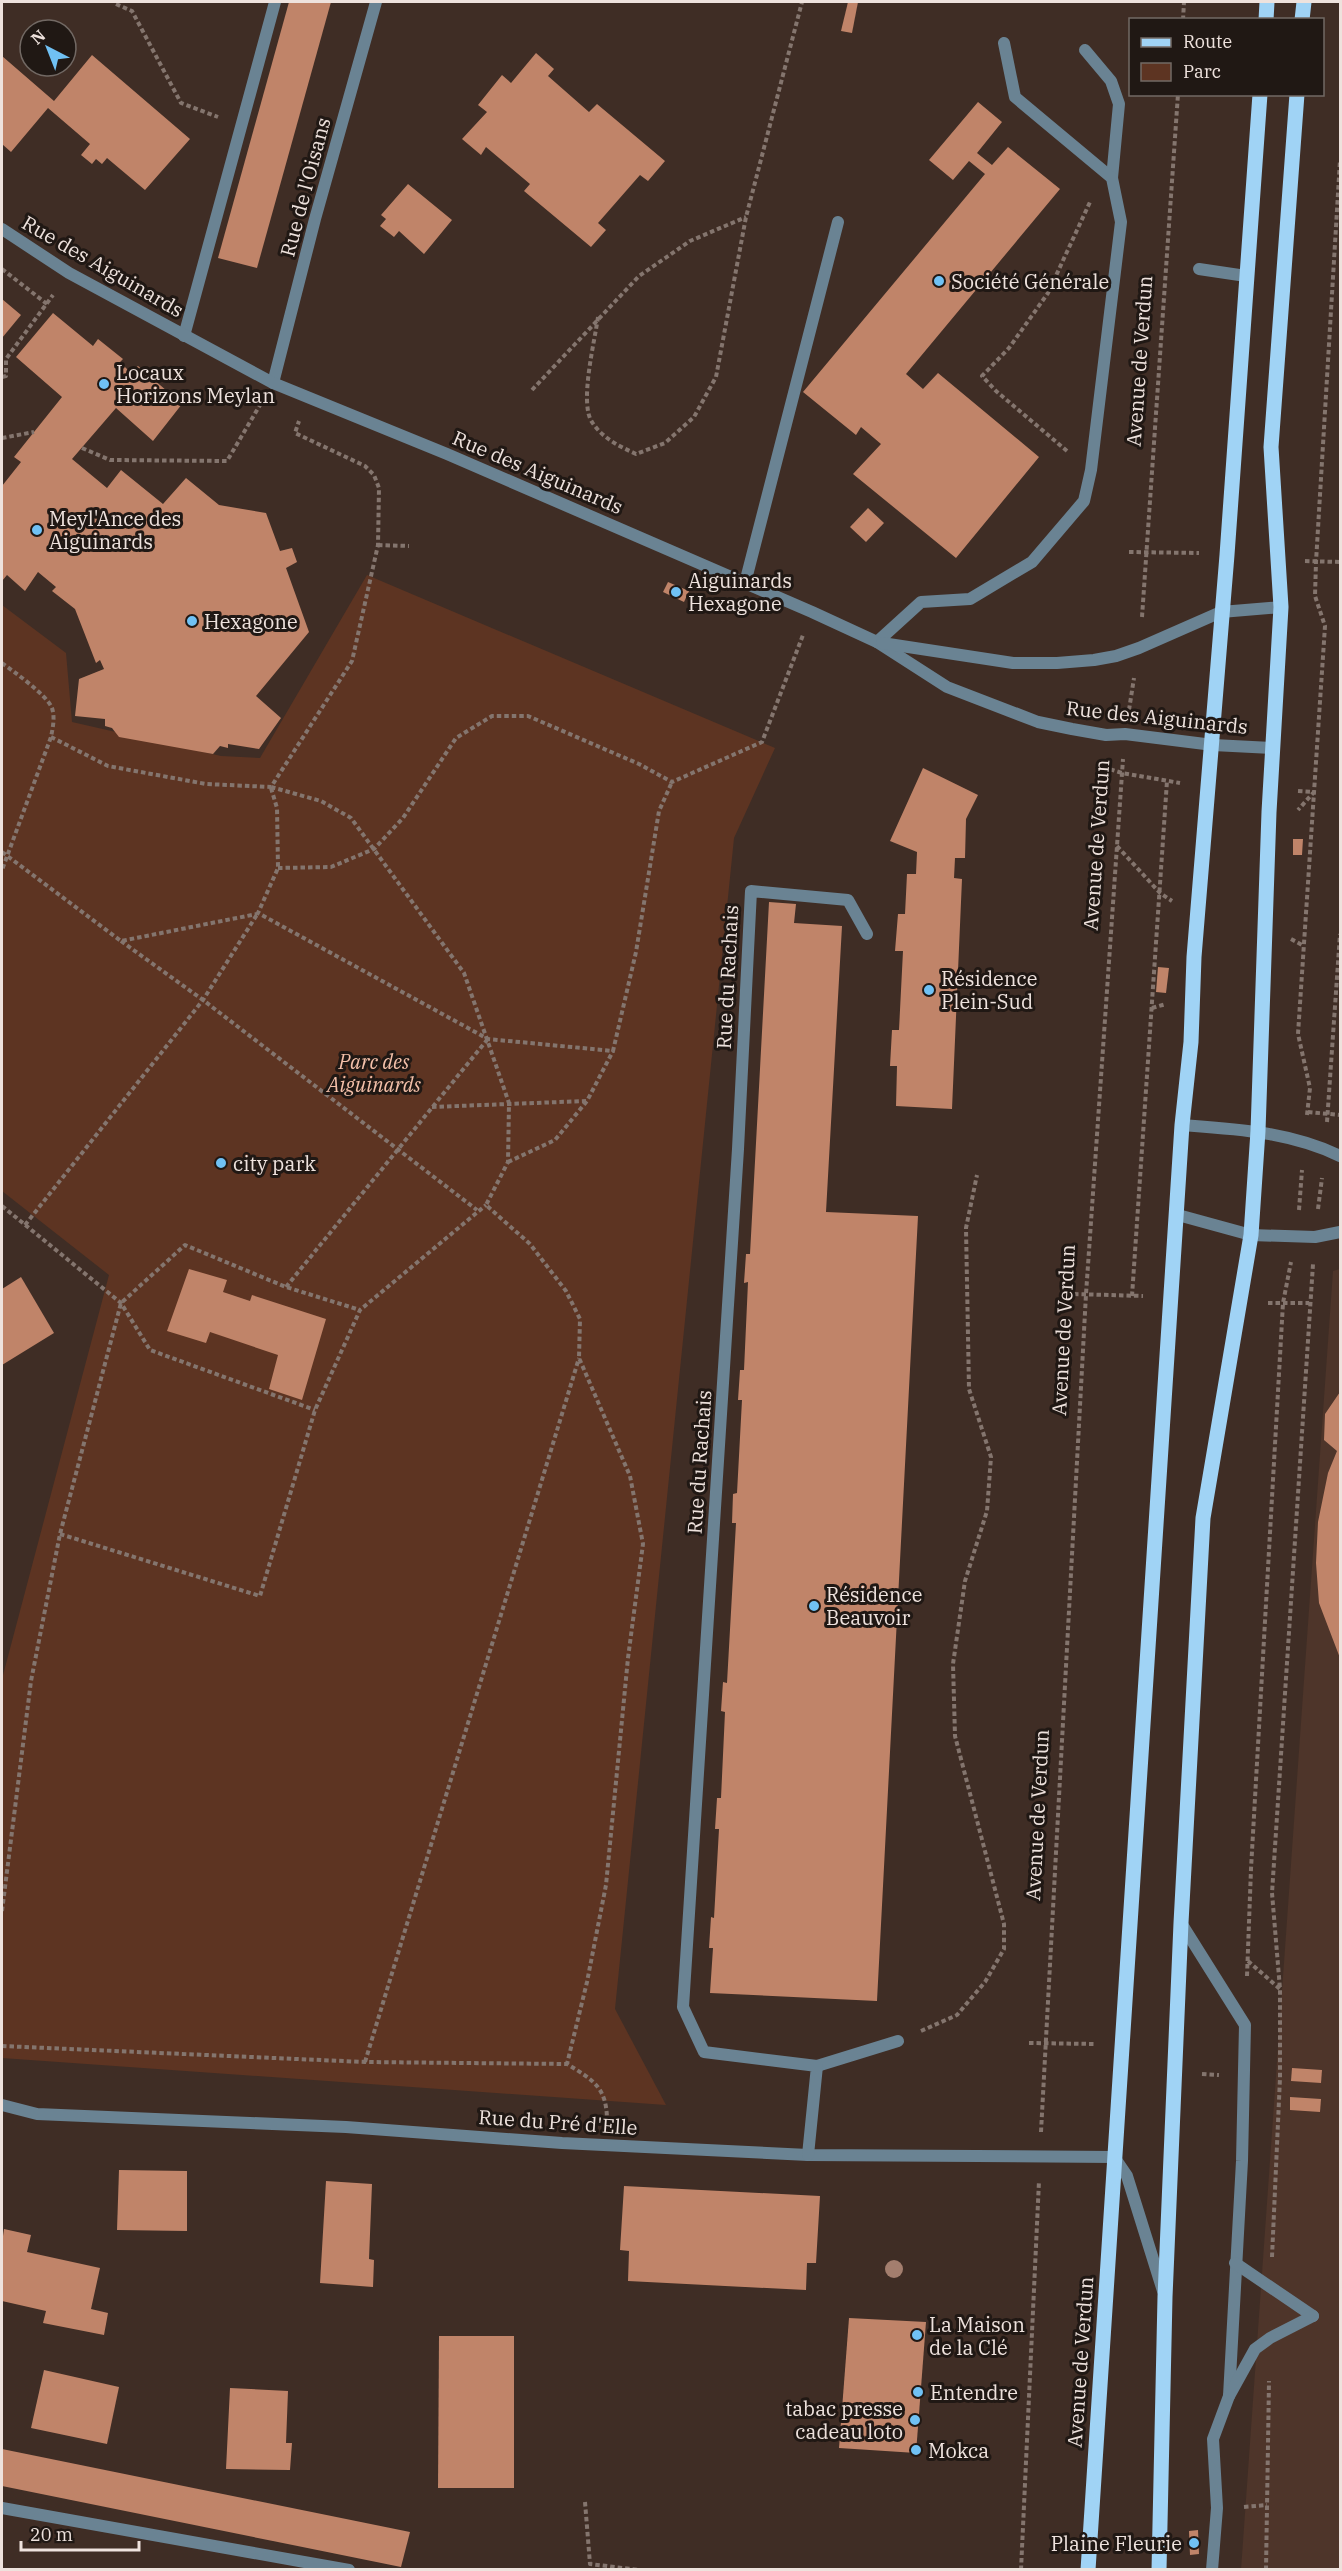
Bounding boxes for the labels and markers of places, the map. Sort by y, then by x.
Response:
place label: Société Générale [951,268,1109,295]
marker: Société Générale [932,274,946,288]
place label: Locaux Horizons Meylan [116,359,275,409]
marker: Locaux Horizons Meylan [97,377,111,391]
place label: Meyl'Ance des Aiguinards [49,505,181,555]
marker: Meyl'Ance des Aiguinards [30,523,44,537]
place label: Aiguinards Hexagone [688,567,792,617]
marker: Aiguinards Hexagone [669,585,683,599]
place label: Hexagone [204,608,298,635]
marker: Hexagone [185,614,199,628]
place label: Résidence Plein-Sud [941,965,1037,1015]
marker: Résidence Plein-Sud [922,983,936,997]
place label: city park [233,1150,316,1177]
marker: city park [214,1156,228,1170]
place label: Résidence Beauvoir [826,1581,922,1631]
marker: Résidence Beauvoir [807,1599,821,1613]
place label: La Maison de la Clé [929,2311,1025,2361]
marker: La Maison de la Clé [910,2328,924,2342]
place label: Entendre [930,2379,1018,2406]
marker: Entendre [911,2385,925,2399]
place label: tabac presse cadeau loto [785,2395,903,2445]
marker: tabac presse cadeau loto [908,2413,922,2427]
place label: Mokca [928,2437,989,2464]
marker: Mokca [909,2443,923,2457]
place label: Plaine Fleurie [1051,2530,1182,2557]
marker: Plaine Fleurie [1187,2536,1201,2550]

